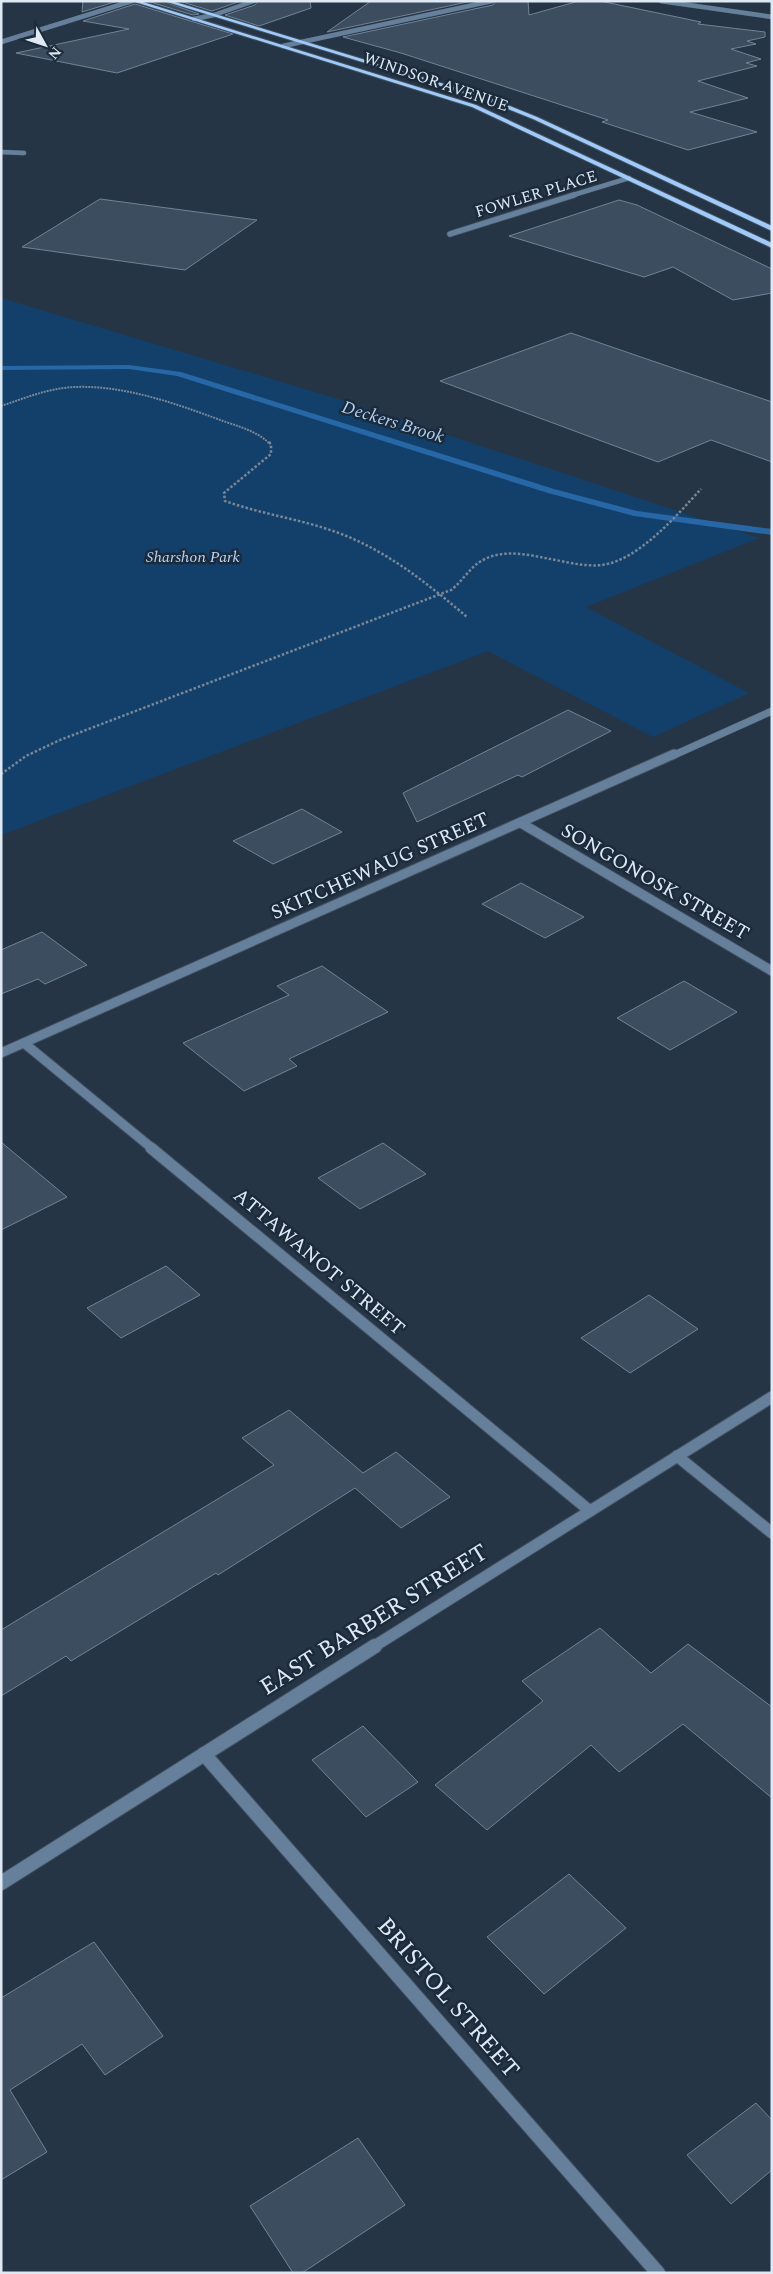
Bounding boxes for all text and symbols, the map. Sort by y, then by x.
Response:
north arrow [20,20,70,70]
text: N [43,42,66,64]
street label: WINDSOR AVENUE [360,46,512,118]
street label: FOWLER PLACE [472,164,600,224]
water label: Deckers Brook [338,394,448,451]
park label: Sharshon Park [146,545,241,569]
street label: SKITCHEWAUG STREET [266,804,494,928]
street label: SONGONOSK STREET [555,816,755,948]
street label: ATTAWANOT STREET [226,1181,412,1343]
street label: EAST BARBER STREET [253,1535,495,1705]
street label: BRISTOL STREET [368,1910,528,2086]

